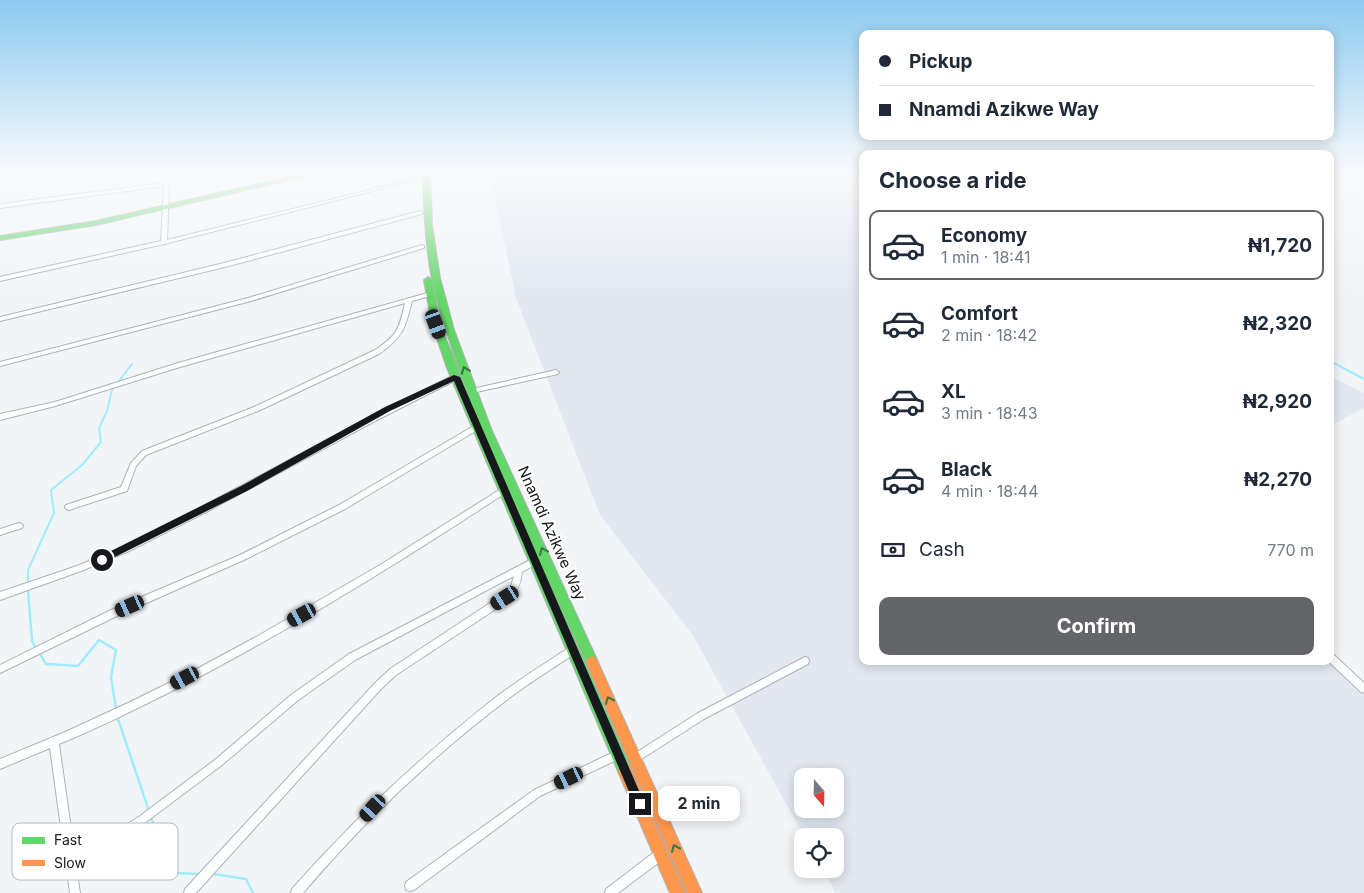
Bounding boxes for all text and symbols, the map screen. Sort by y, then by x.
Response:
text: Pickup [909,50,972,73]
text: Nnamdi Azikwe Way [909,98,1099,121]
text: Choose a ride [879,167,1027,193]
icon: car [881,223,926,268]
text: Economy [941,224,1027,247]
text: ₦1,720 [1248,234,1312,257]
text: 1 min · 18:41 [941,247,1031,267]
icon: car [881,301,926,346]
text: Comfort [941,302,1018,325]
car [423,307,448,341]
text: ₦2,320 [1243,312,1312,335]
text: 2 min · 18:42 [941,325,1037,345]
one-way arrow [461,366,471,375]
icon: car [881,379,926,424]
text: XL [941,380,966,403]
text: ₦2,920 [1242,390,1312,413]
text: 3 min · 18:43 [941,403,1038,423]
icon: car [881,457,926,502]
text: Black [941,458,992,481]
street label: Nnamdi Azikwe Way [514,463,590,604]
text: ₦2,270 [1244,468,1312,491]
text: 4 min · 18:44 [941,481,1038,501]
icon: cash [879,536,907,564]
text: Cash [919,538,965,561]
text: 770 m [1267,540,1314,560]
one-way arrow [539,547,550,556]
route start [91,549,113,571]
car [488,584,521,612]
car [113,593,146,619]
button: Confirm [879,597,1314,655]
car [285,601,318,629]
car [168,664,201,692]
one-way arrow [605,696,616,705]
car [552,765,585,791]
north arrow [794,768,844,818]
map controls [794,768,844,878]
callout: 2 min [658,786,740,822]
car [357,792,388,824]
route end [629,793,651,815]
text: 2 min [678,793,720,813]
legend [12,823,178,880]
button: locate [794,828,844,878]
text: Fast [54,831,82,848]
one-way arrow [671,844,682,853]
text: Slow [54,854,86,871]

